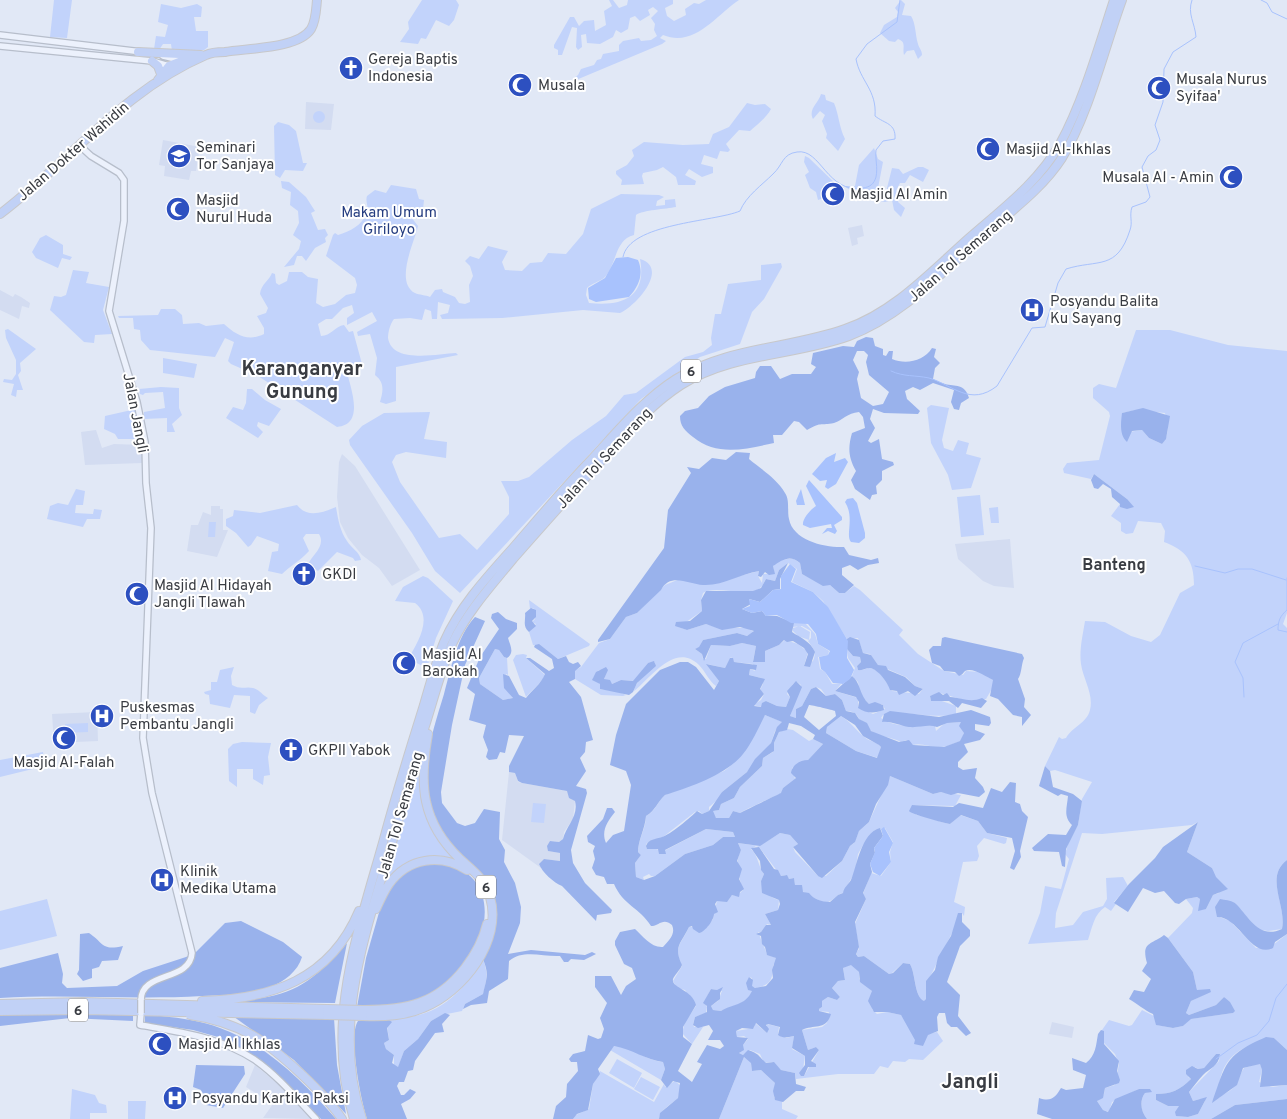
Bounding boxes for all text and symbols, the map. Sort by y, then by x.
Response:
place label: Gereja Baptis Indonesia [368,51,458,87]
church icon: Gereja Baptis Indonesia [338,55,364,81]
place label: Musala Nurus Syifaa' [1176,71,1267,107]
mosque icon: Musala [507,72,533,98]
mosque icon: Musala Nurus Syifaa' [1146,75,1172,101]
place label: Musala [538,77,585,96]
street label: Jalan Dokter Wahidin [14,98,134,206]
mosque icon: Masjid Al-Ikhlas [975,136,1001,162]
place label: Seminari Tor Sanjaya [196,139,274,175]
place label: Masjid Al-Ikhlas [1006,141,1111,160]
school or university icon: Seminari Tor Sanjaya [166,143,192,169]
mosque icon: Musala Al - Amin [1218,164,1244,190]
place label: Musala Al - Amin [1102,169,1214,188]
mosque icon: Masjid Al Amin [820,181,846,207]
place label: Masjid Al Amin [850,186,948,205]
place label: Masjid Nurul Huda [196,192,272,228]
mosque icon: Masjid Nurul Huda [165,196,191,222]
park label: Makam Umum Giriloyo [341,204,437,240]
street label: Jalan Tol Semarang [905,207,1017,307]
place label: Posyandu Balita Ku Sayang [1050,293,1158,329]
hospital icon: Posyandu Balita Ku Sayang [1019,297,1045,323]
district label: Karanganyar Gunung [241,357,363,406]
road number: 6 [681,360,701,382]
street label: Jalan Jangli [117,372,152,455]
street label: Jalan Tol Semarang [553,405,657,513]
district label: Banteng [1082,556,1146,576]
church icon: GKDI [291,561,317,587]
place label: GKDI [322,566,357,585]
place label: Masjid Al Hidayah Jangli Tlawah [154,577,272,613]
mosque icon: Masjid Al Hidayah Jangli Tlawah [124,581,150,607]
place label: Masjid Al Barokah [422,646,482,682]
mosque icon: Masjid Al Barokah [391,650,417,676]
place label: Puskesmas Pembantu Jangli [120,699,234,735]
hospital icon: Puskesmas Pembantu Jangli [89,703,115,729]
mosque icon: Masjid Al-Falah [51,725,77,751]
church icon: GKPII Yabok [278,737,304,763]
place label: GKPII Yabok [308,742,390,761]
street label: Jalan Tol Semarang [374,750,429,881]
place label: Masjid Al-Falah [14,754,114,773]
place label: Klinik Medika Utama [180,863,276,899]
hospital icon: Klinik Medika Utama [149,867,175,893]
road number: 6 [476,876,496,899]
road number: 6 [68,998,88,1022]
mosque icon: Masjid Al Ikhlas [147,1031,173,1057]
place label: Masjid Al Ikhlas [178,1036,281,1055]
district label: Jangli [941,1070,999,1096]
hospital icon: Posyandu Kartika Paksi [162,1085,188,1111]
place label: Posyandu Kartika Paksi [192,1090,349,1109]

